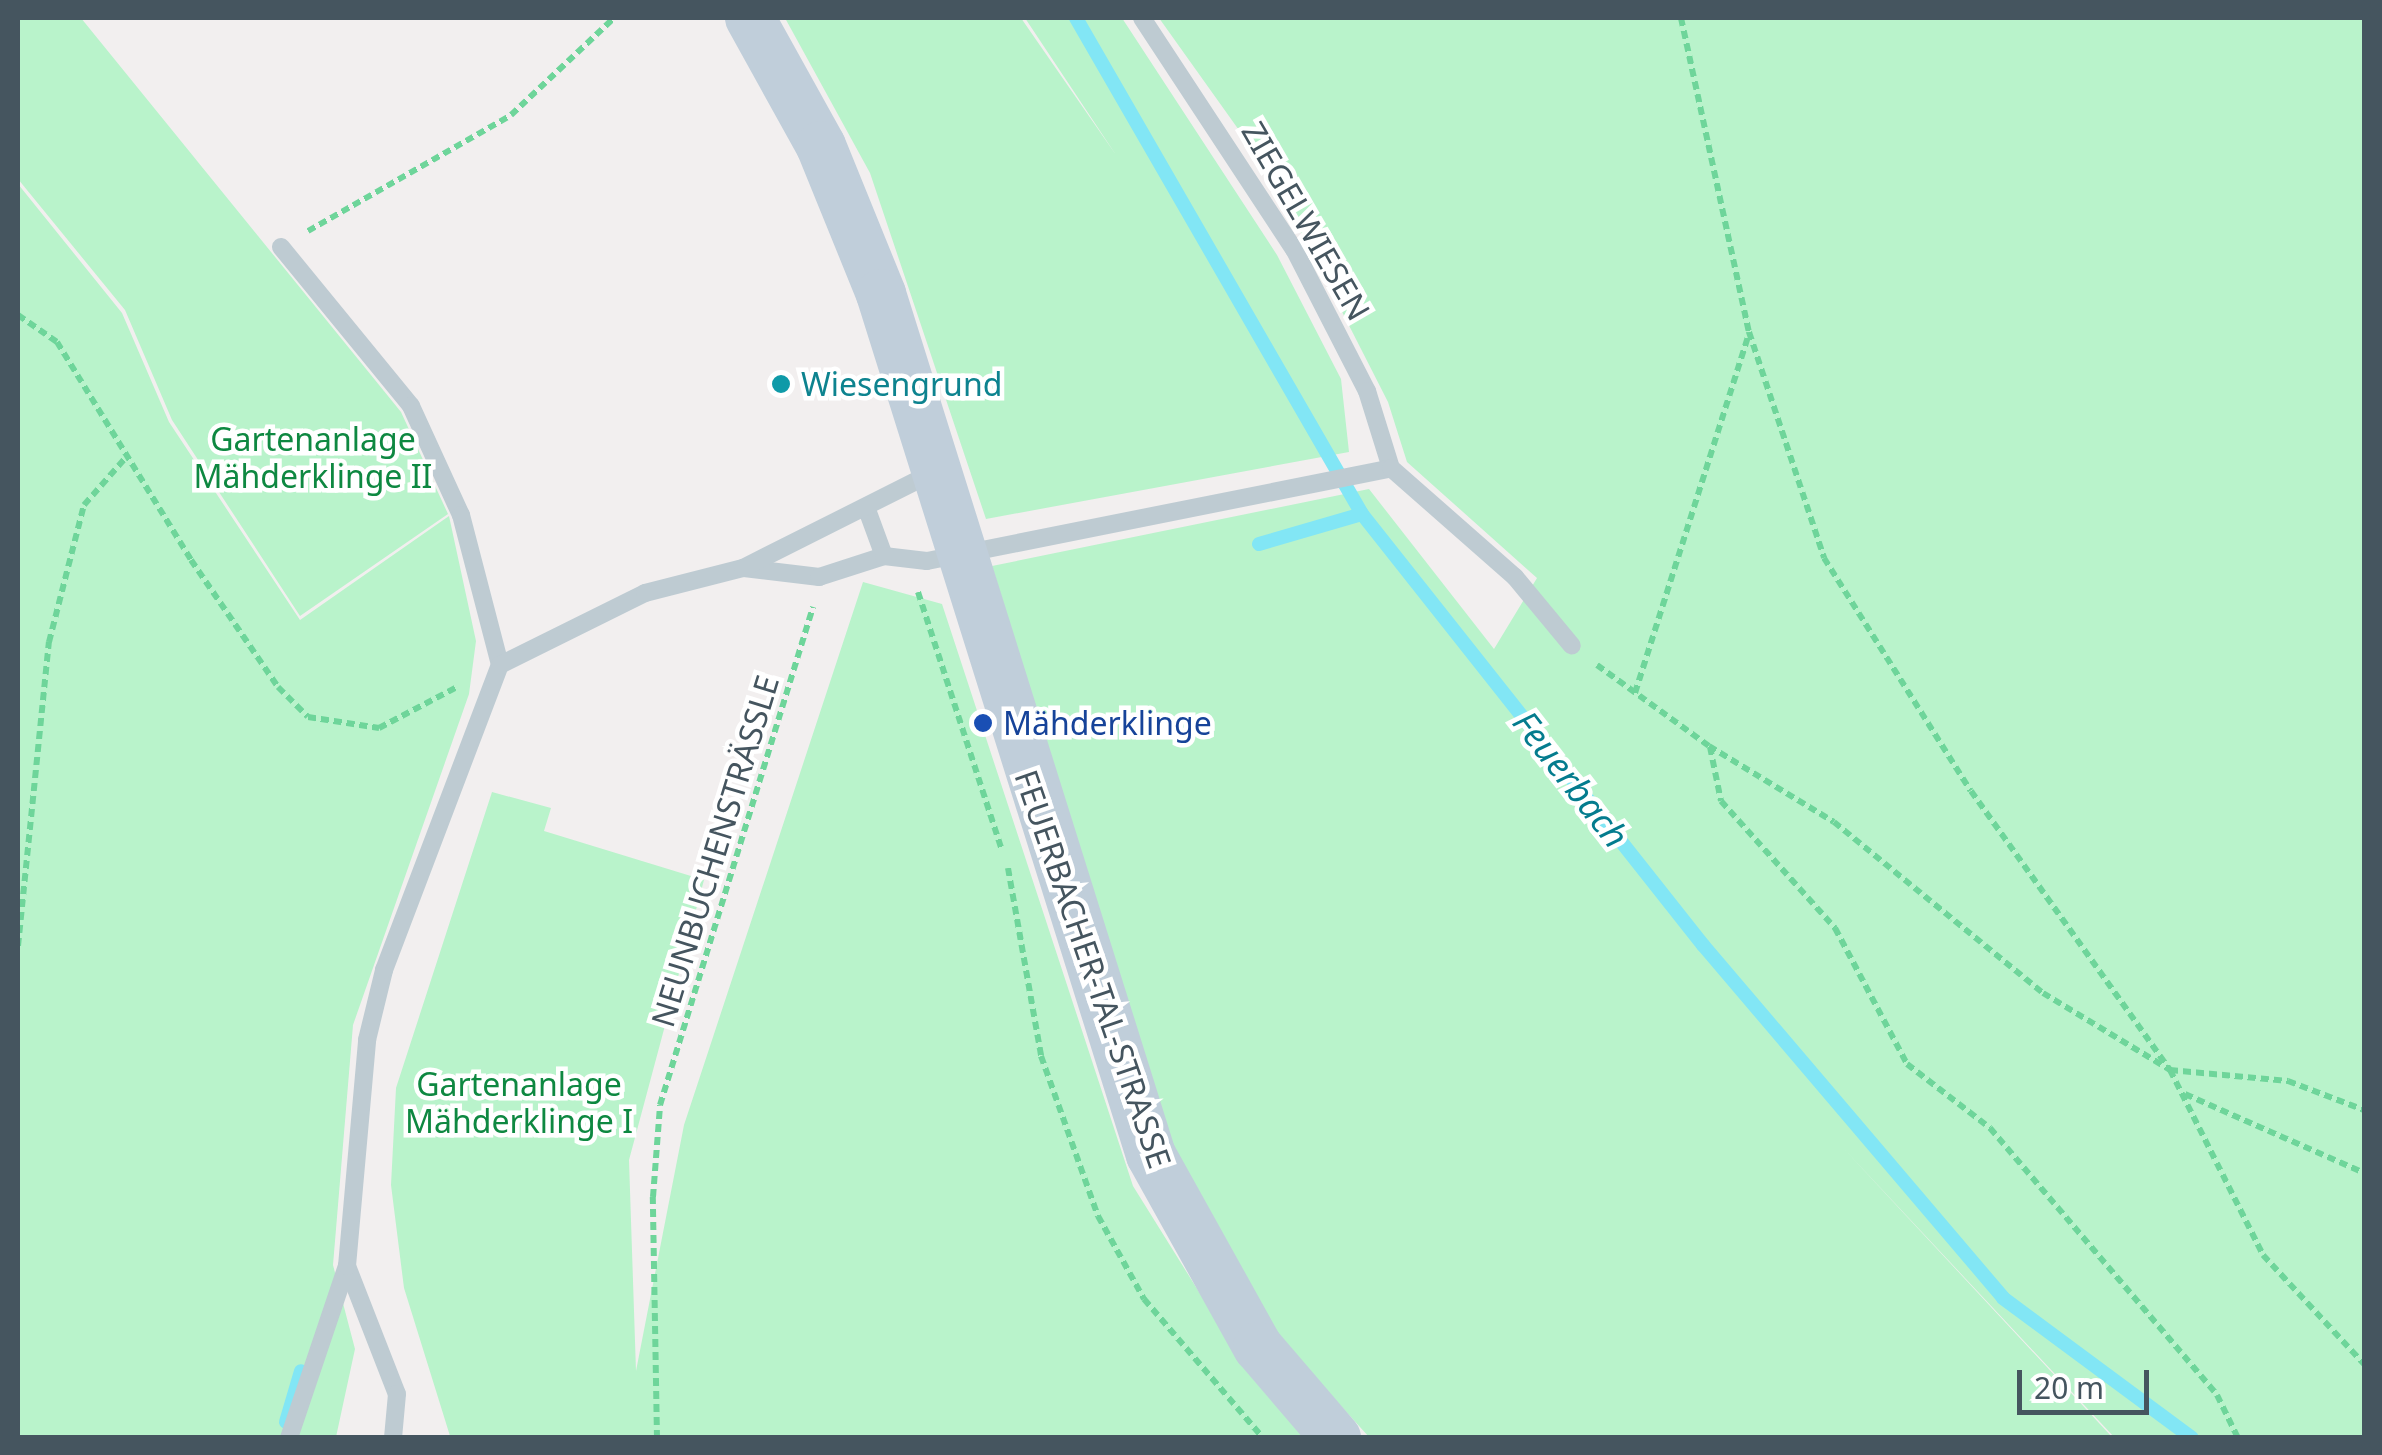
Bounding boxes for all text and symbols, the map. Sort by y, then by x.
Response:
street label: ZIEGELWIESEN [1234,115,1378,327]
place label: Wiesengrund [801,365,1002,403]
marker: Wiesengrund [770,373,792,395]
park label: Gartenanlage Mähderklinge II [194,421,432,496]
street label: NEUNBUCHENSTRÄSSLE [643,671,787,1031]
water label: Feuerbach [1505,702,1637,856]
place label: Mähderklinge [1003,704,1212,742]
marker: Mähderklinge [972,712,994,734]
street label: FEUERBACHER-TAL-STRASSE [1007,765,1179,1173]
park label: Gartenanlage Mähderklinge I [405,1066,633,1141]
scale bar [2022,1350,2154,1412]
text: 20 m [2034,1367,2104,1408]

